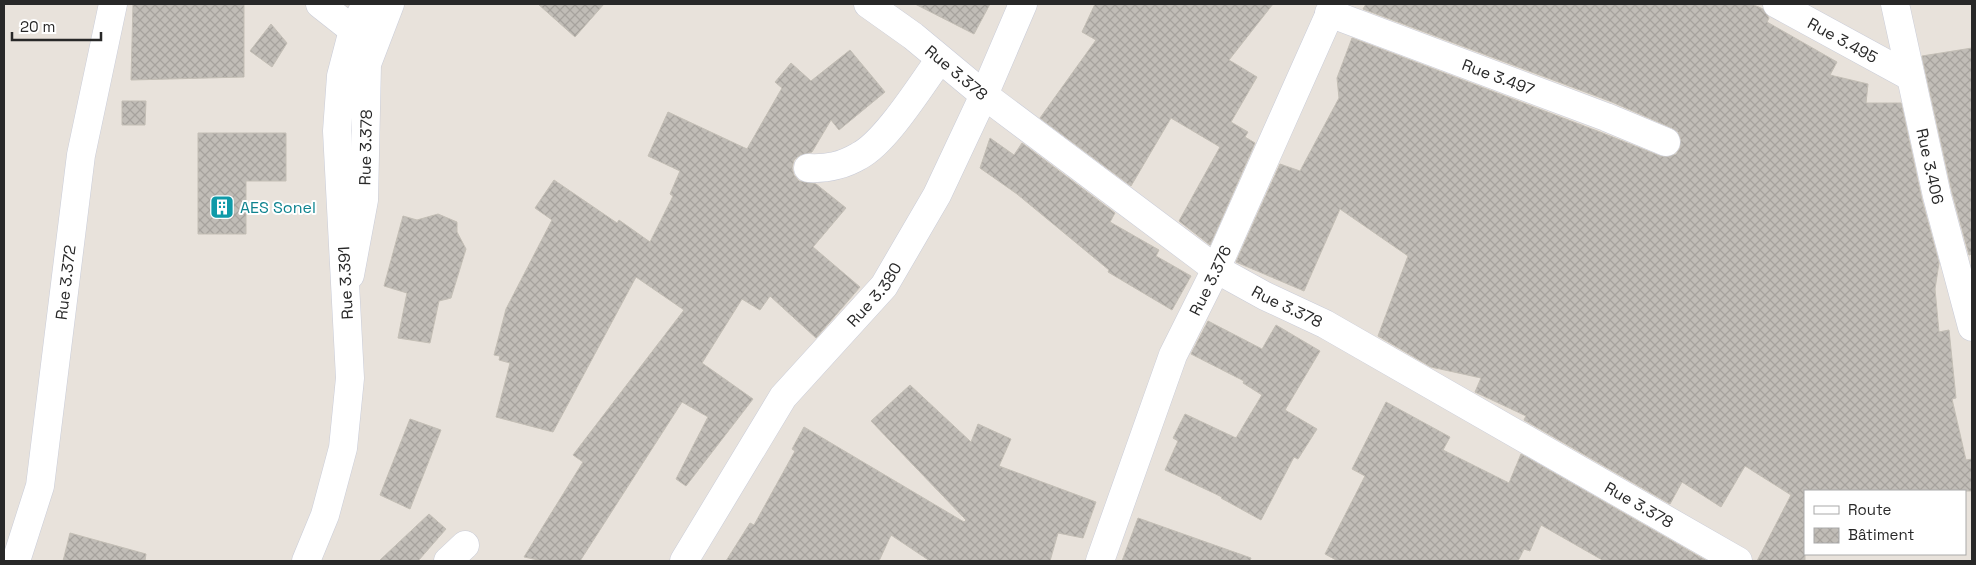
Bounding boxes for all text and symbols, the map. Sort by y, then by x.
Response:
scale bar [12,10,101,42]
street label: Rue 3.495 [1804,13,1881,68]
text: 20 m [20,17,55,36]
street label: Rue 3.378 [920,40,992,105]
street label: Rue 3.497 [1459,54,1537,100]
street label: Rue 3.378 [354,109,377,185]
street label: Rue 3.406 [1911,126,1949,207]
building icon: AES Sonel [209,194,235,220]
place label: AES Sonel [240,197,316,218]
street label: Rue 3.376 [1184,242,1236,319]
street label: Rue 3.372 [51,244,81,321]
street label: Rue 3.391 [333,246,358,320]
street label: Rue 3.380 [842,259,907,331]
street label: Rue 3.378 [1248,281,1326,332]
street label: Rue 3.378 [1601,477,1677,533]
legend [1804,490,1966,555]
text: Route [1848,500,1892,519]
text: Bâtiment [1848,525,1914,544]

